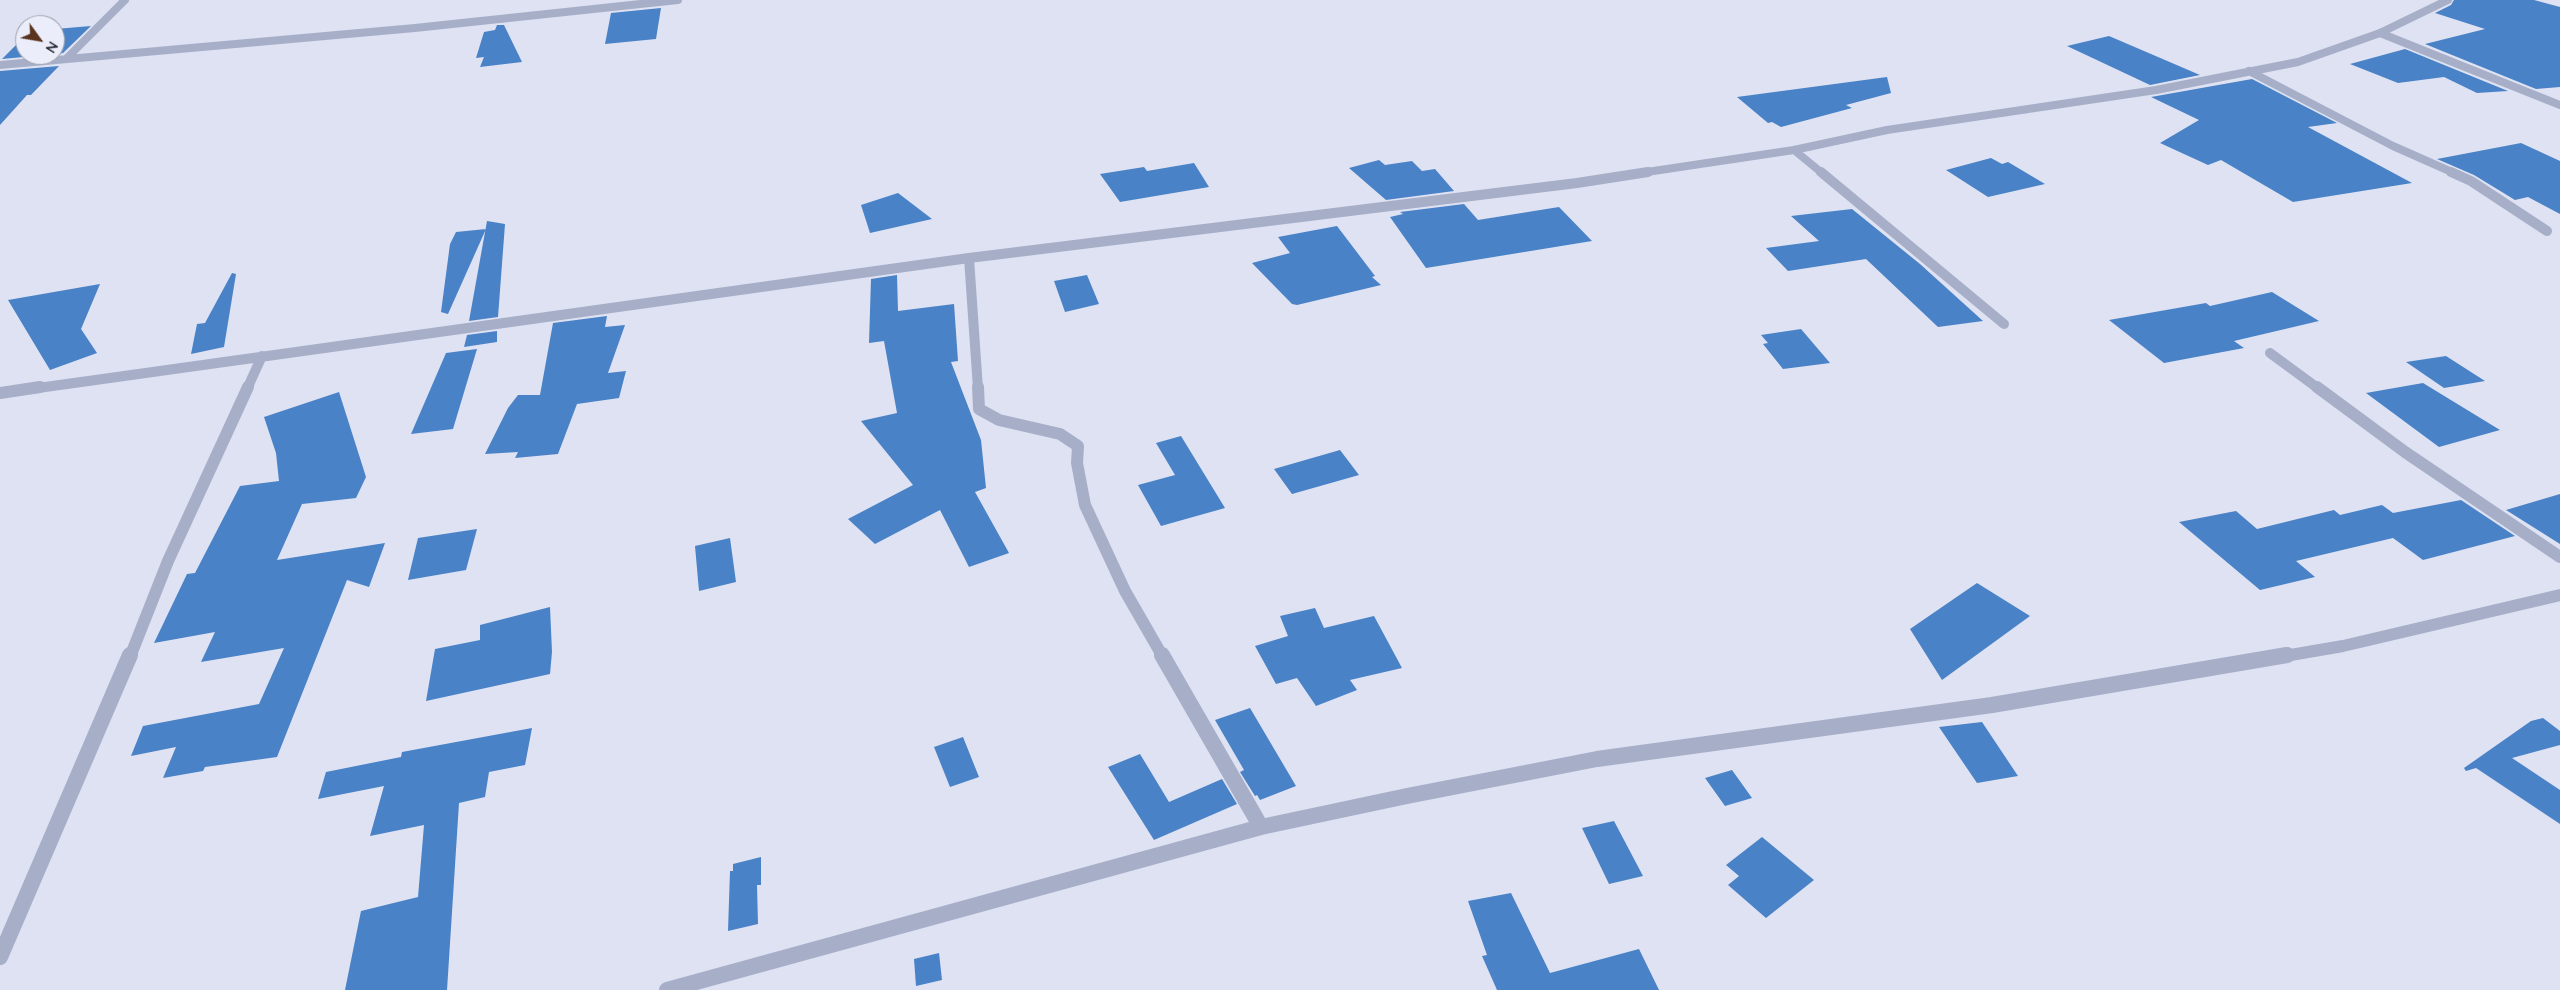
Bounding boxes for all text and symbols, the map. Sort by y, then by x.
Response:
north arrow [15,15,65,65]
text: N [42,38,62,57]

